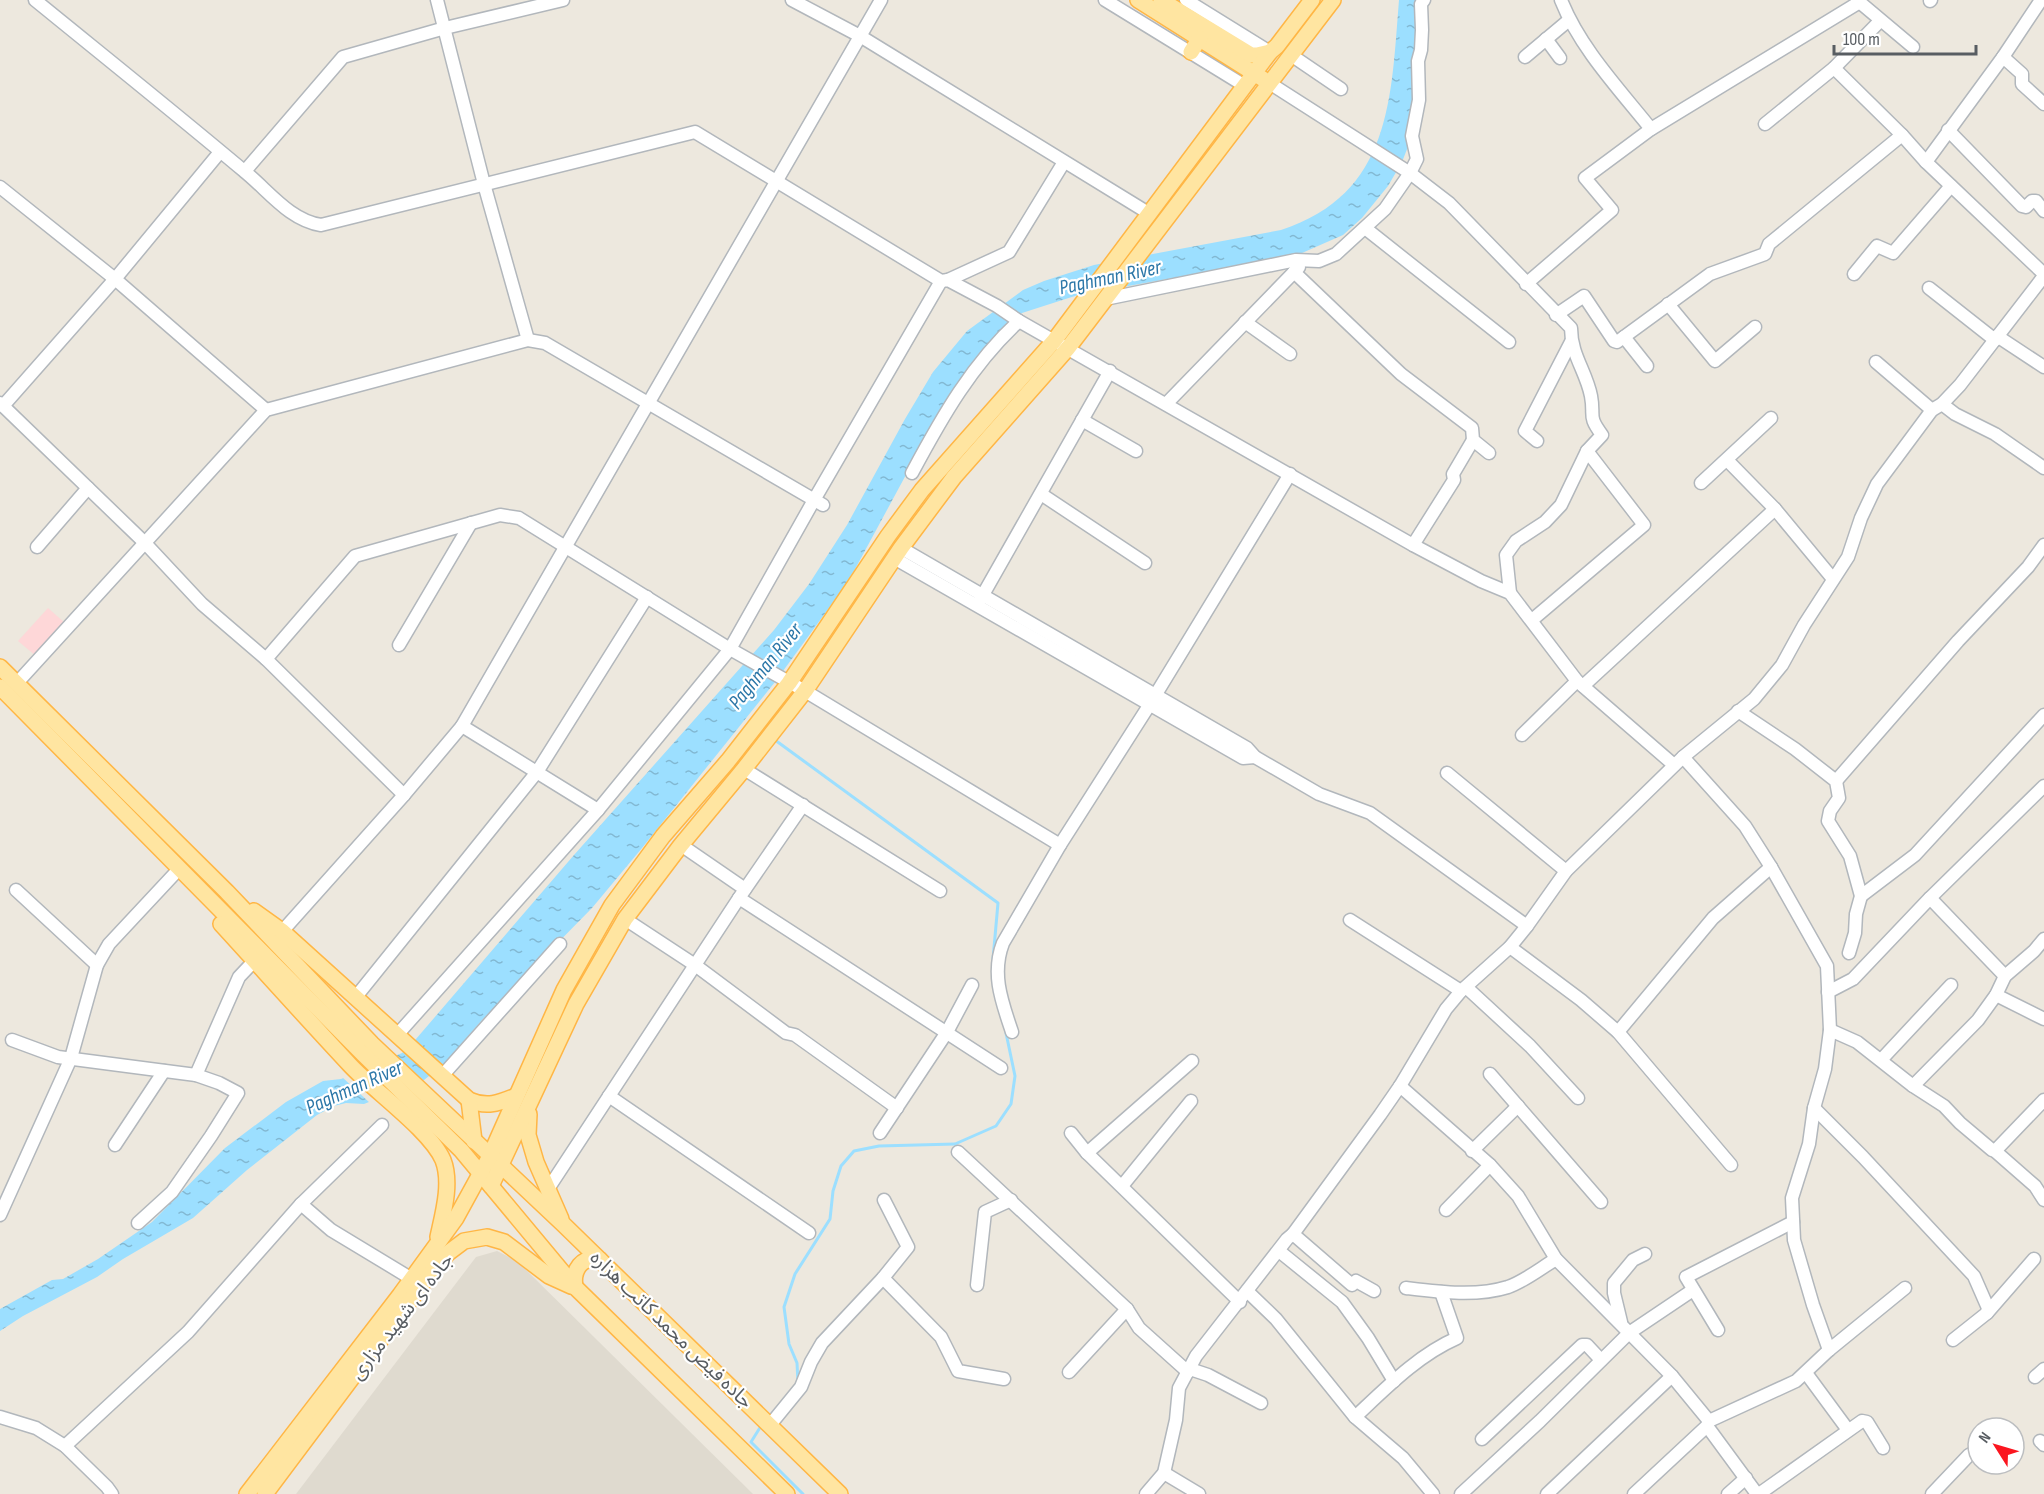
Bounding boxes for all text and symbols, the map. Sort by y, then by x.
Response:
scale bar [1834,18,1976,56]
text: 100 m [1843,29,1880,50]
water label: Paghman River [1057,254,1164,300]
water label: Paghman River [723,617,808,714]
water label: Paghman River [302,1055,408,1120]
street label: جاده فیض محمد کاتب هزاره [585,1246,758,1414]
street label: جاده ای شهید مزاری [345,1249,459,1385]
north arrow [1966,1416,2026,1476]
text: N [1975,1429,1995,1447]

